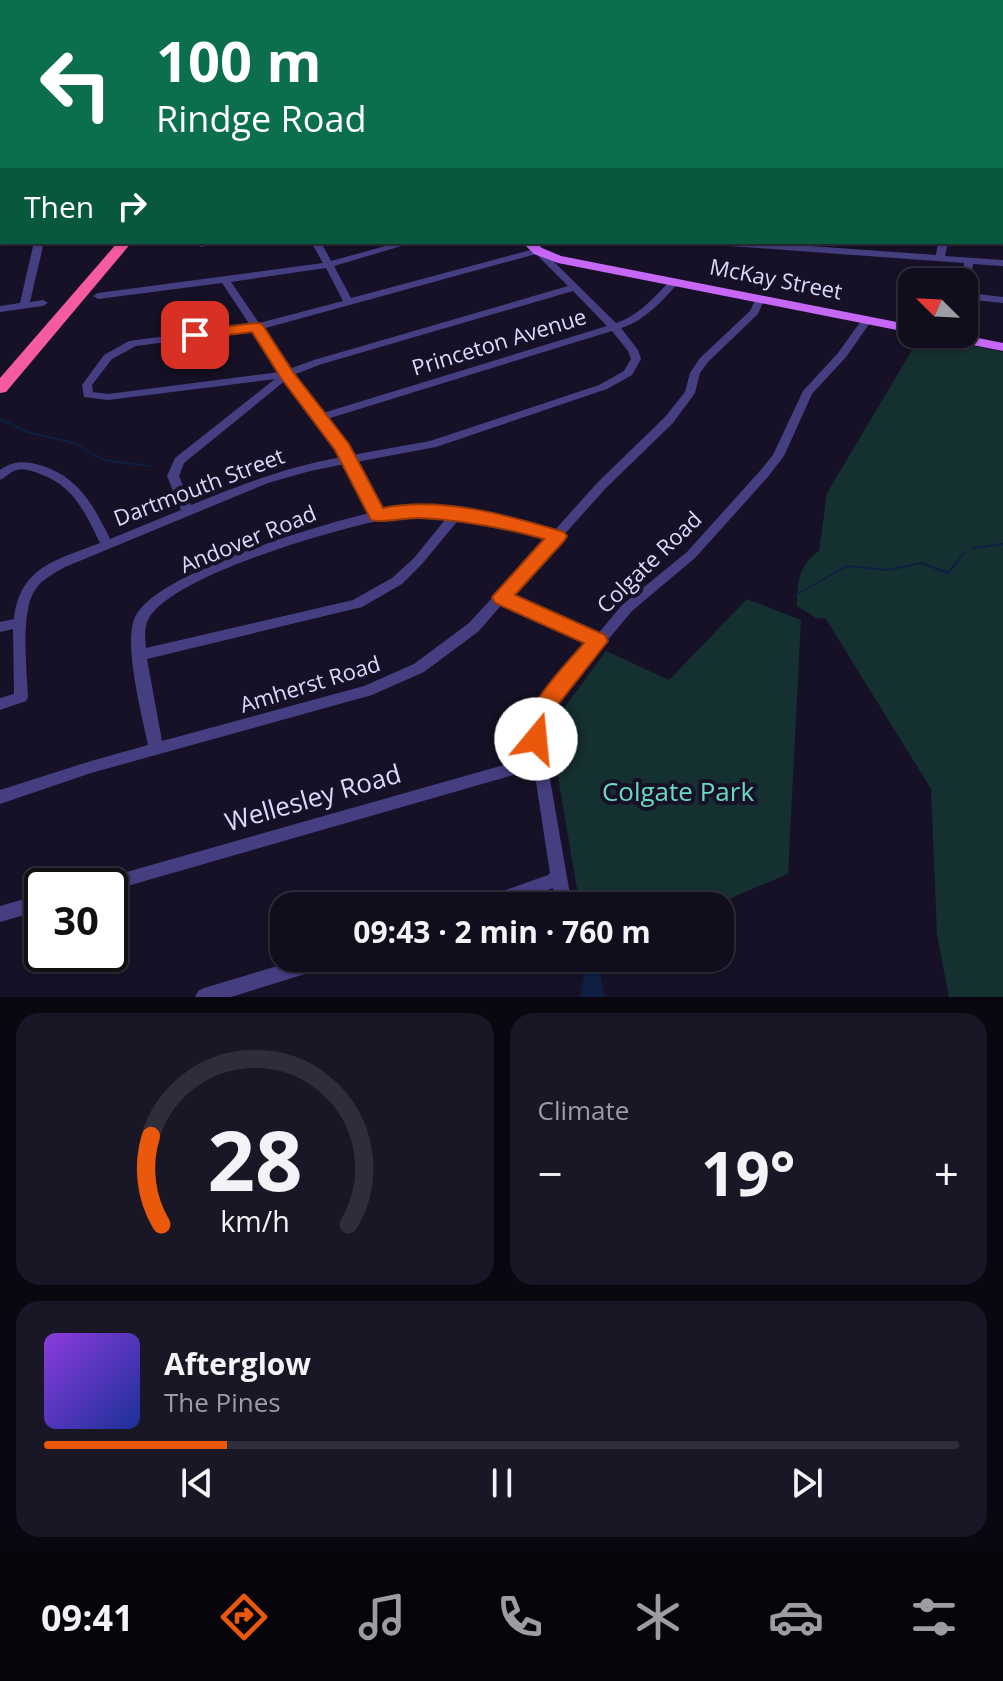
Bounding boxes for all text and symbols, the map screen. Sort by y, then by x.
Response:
text: 100 m [156,22,322,98]
icon: left [24,32,128,136]
text: Rindge Road [156,94,366,143]
icon: right [110,184,154,228]
text: Then [24,186,94,227]
street label: McKay Street [707,250,845,306]
north arrow [898,268,978,348]
map controls [898,268,978,348]
street label: Princeton Avenue [408,300,590,382]
pin [161,301,229,369]
icon: arrive [173,313,217,357]
street label: Dartmouth Street [109,440,288,532]
street label: Andover Road [175,497,320,579]
street label: Colgate Road [589,504,707,619]
street label: Amherst Road [236,647,384,719]
position arrow [494,697,578,781]
street label: Wellesley Road [220,755,405,839]
park label: Colgate Park [602,773,754,809]
speed limit sign: 30 [24,868,128,972]
text: 09:43 · 2 min · 760 m [353,911,651,952]
text: Climate [538,1092,629,1128]
text: 28 [207,1102,302,1215]
text: 19° [701,1132,795,1214]
text: − [538,1143,563,1203]
text: + [934,1143,959,1203]
text: km/h [220,1201,289,1240]
text: Afterglow [164,1343,311,1384]
text: The Pines [164,1384,281,1420]
icon: previous [175,1461,219,1505]
icon: pause [480,1461,524,1505]
icon: next [785,1461,829,1505]
icon: directions [216,1589,272,1645]
icon: music [354,1589,410,1645]
icon: phone [492,1589,548,1645]
icon: climate [630,1589,686,1645]
icon: car [768,1589,824,1645]
icon: filters [906,1589,962,1645]
text: 09:41 [41,1593,134,1642]

